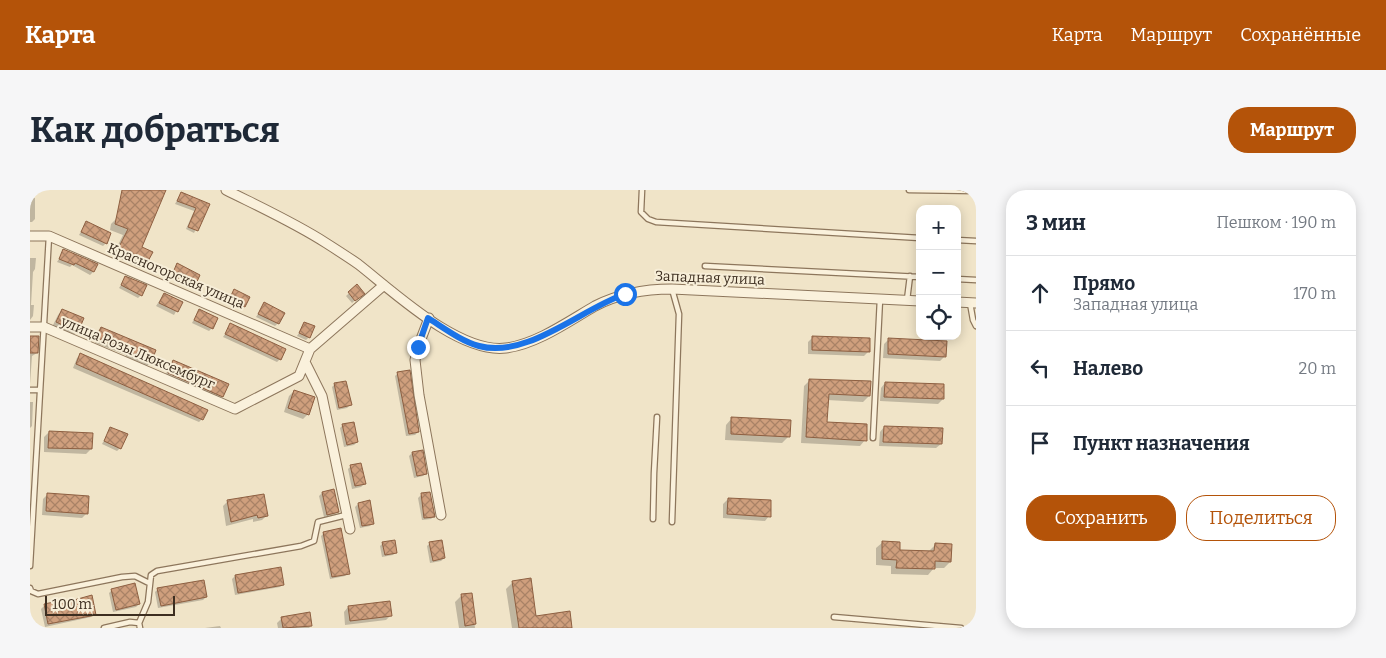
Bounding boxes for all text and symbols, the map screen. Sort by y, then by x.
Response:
text: Карта [25,21,95,49]
text: Карта [1052,24,1103,46]
text: Маршрут [1131,24,1212,46]
text: Сохранённые [1240,24,1361,46]
button: Маршрут [1228,107,1356,153]
text: Как добраться [30,109,280,151]
map controls [916,205,961,340]
button: + [916,205,961,250]
text: 3 мин [1026,210,1086,236]
text: Пешком · 190 m [1216,213,1336,232]
street label: Красногорская улица [105,239,247,313]
button: − [916,250,961,295]
street label: Западная улица [655,268,765,288]
text: Прямо [1073,272,1135,295]
icon: ahead [1026,279,1054,307]
route start [614,283,637,306]
text: 170 m [1293,284,1336,303]
button: locate [916,295,961,340]
text: Западная улица [1073,295,1198,314]
street label: улица Розы Люксембург [58,312,218,393]
route end [407,336,430,359]
icon: left [1026,354,1054,382]
text: Налево [1073,357,1143,380]
text: 20 m [1299,359,1336,378]
icon: arrive [1026,429,1054,457]
text: Пункт назначения [1073,432,1250,455]
button: Сохранить [1026,495,1176,541]
button: Поделиться [1186,495,1336,541]
scale bar [45,593,175,616]
text: 100 m [52,596,92,613]

